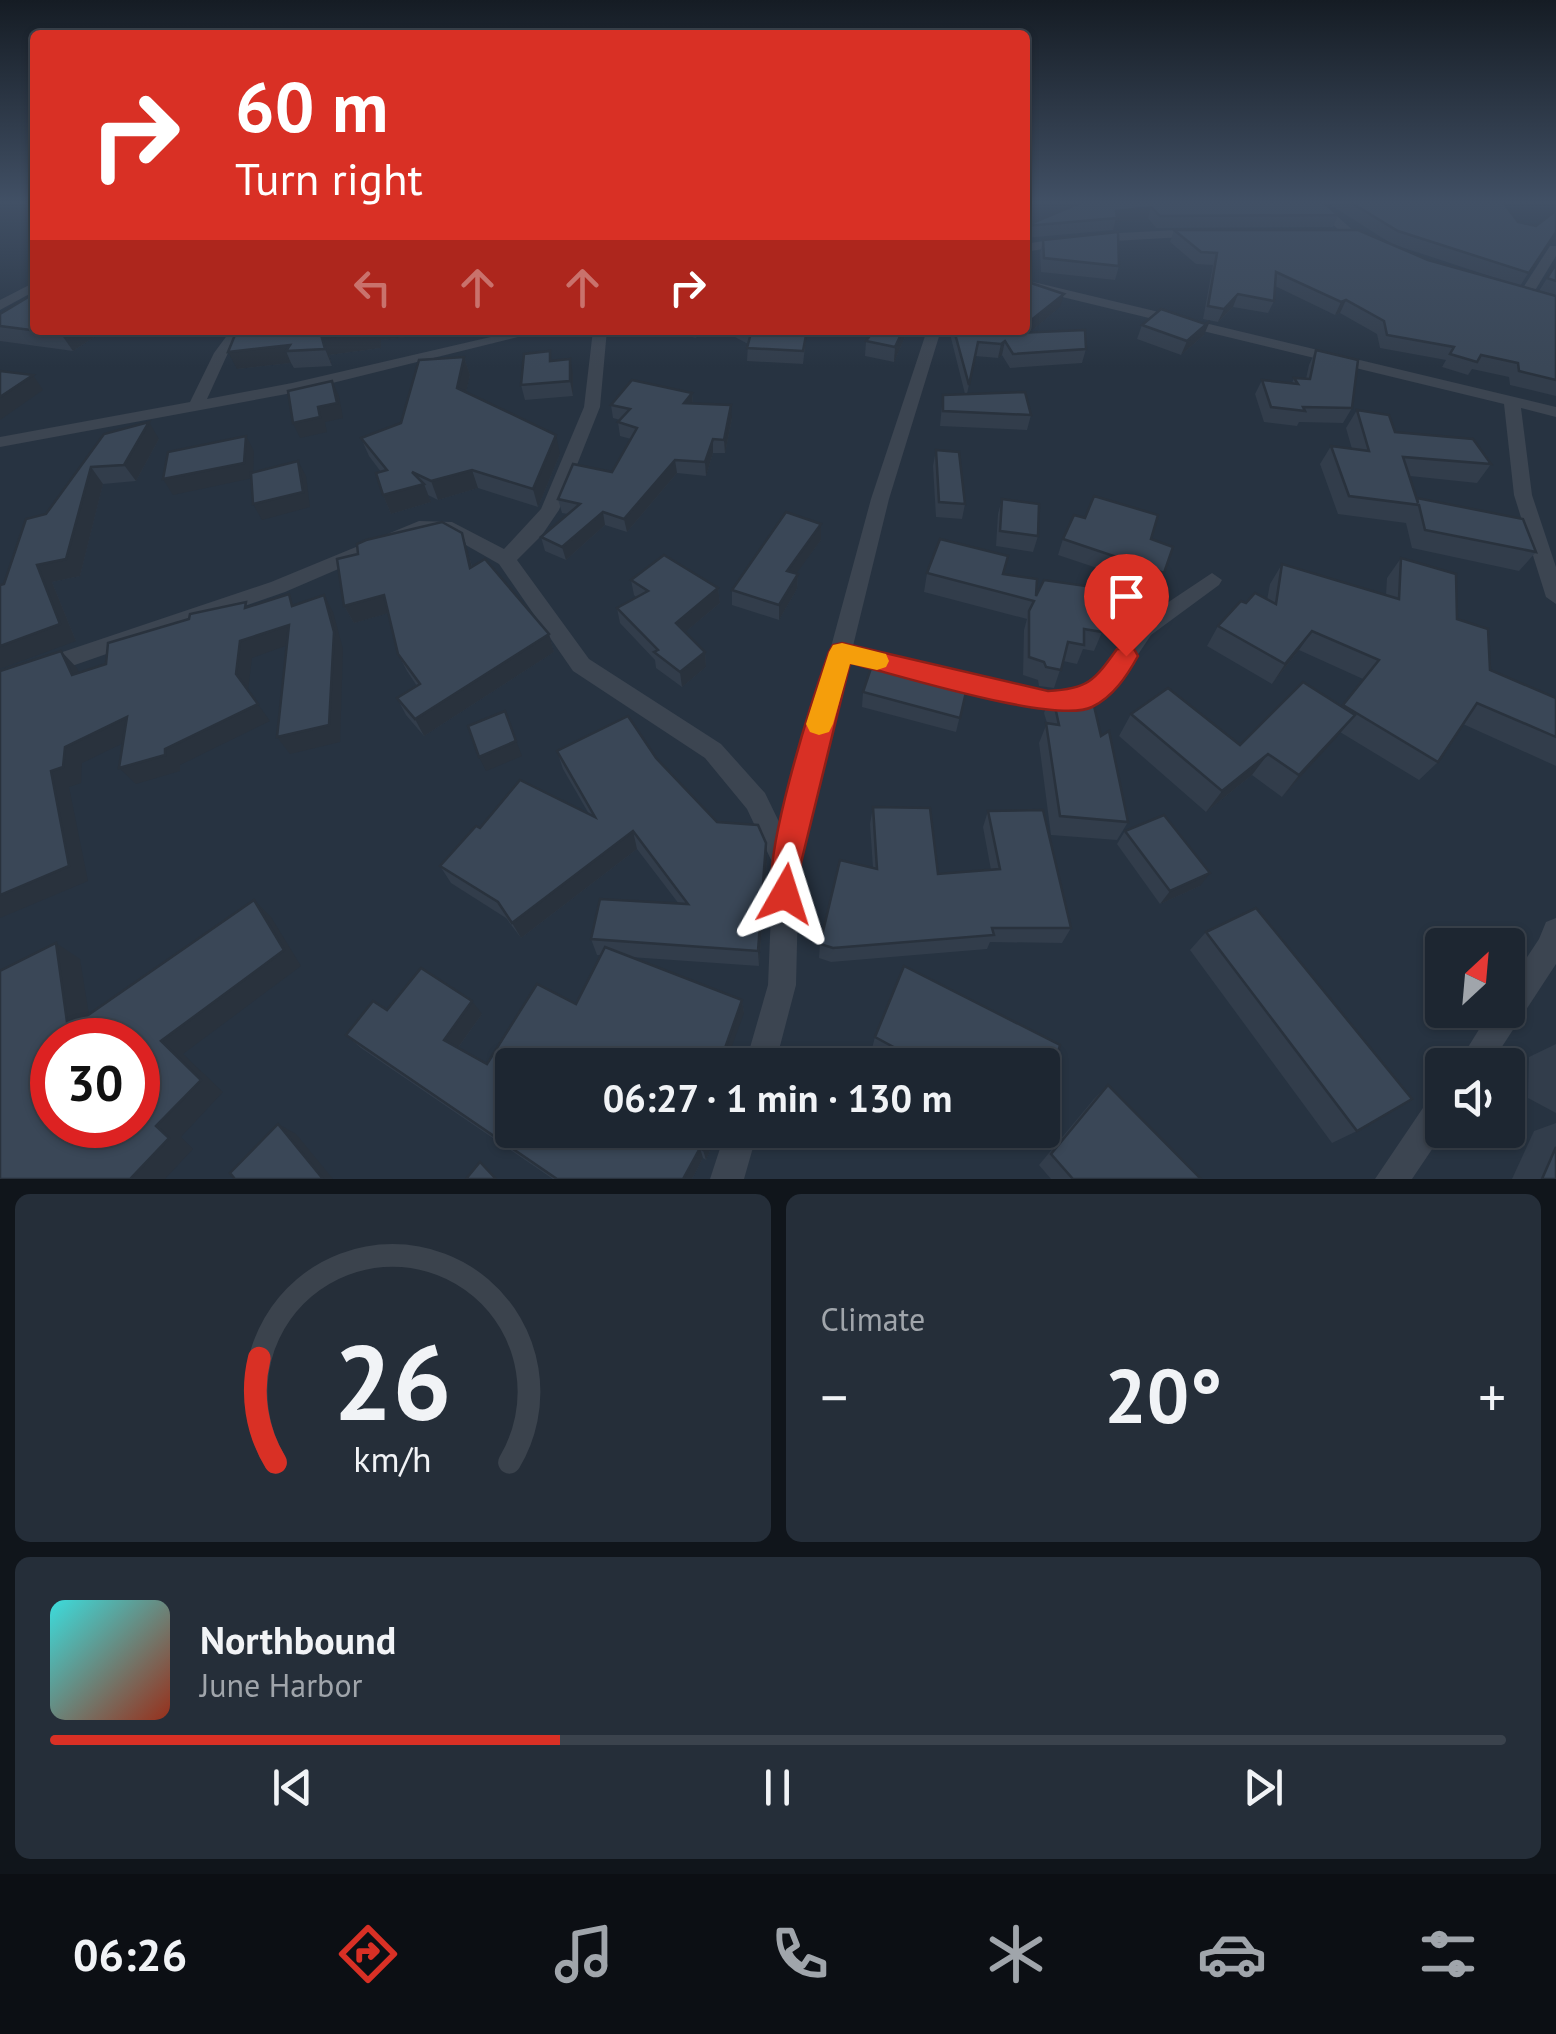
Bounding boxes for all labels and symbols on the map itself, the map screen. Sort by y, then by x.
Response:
pin [1084,554,1169,657]
position arrow [733,842,837,946]
north arrow [1425,928,1525,1028]
speed limit sign: 30 [30,1018,160,1148]

